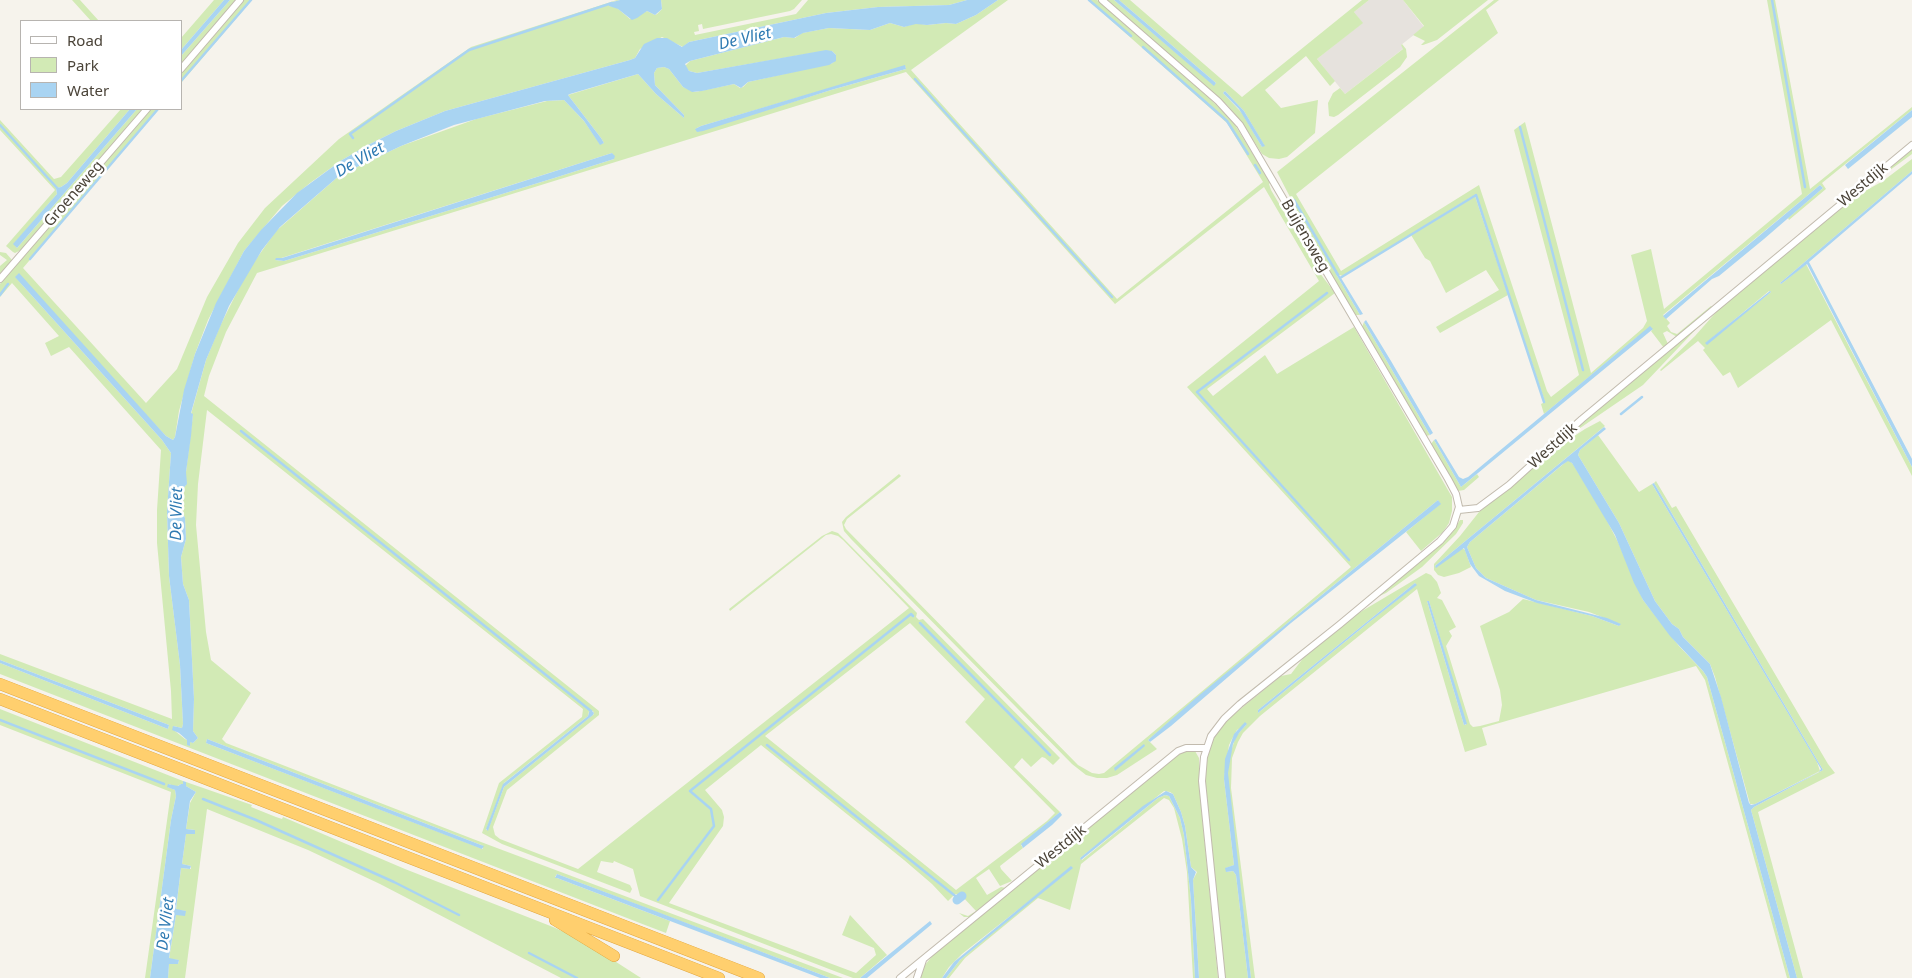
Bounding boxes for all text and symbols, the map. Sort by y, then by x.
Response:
legend [20,20,182,110]
water label: De Vliet [717,24,773,54]
text: Road [67,30,103,50]
text: Park [67,55,99,75]
text: Water [67,80,109,100]
water label: De Vliet [332,138,388,182]
street label: Groeneweg [41,157,107,231]
street label: Westdijk [1834,159,1892,211]
street label: Buijensweg [1277,196,1333,276]
street label: Westdijk [1525,419,1581,473]
water label: De Vliet [167,487,187,541]
street label: Westdijk [1032,821,1090,873]
water label: De Vliet [153,896,179,952]

